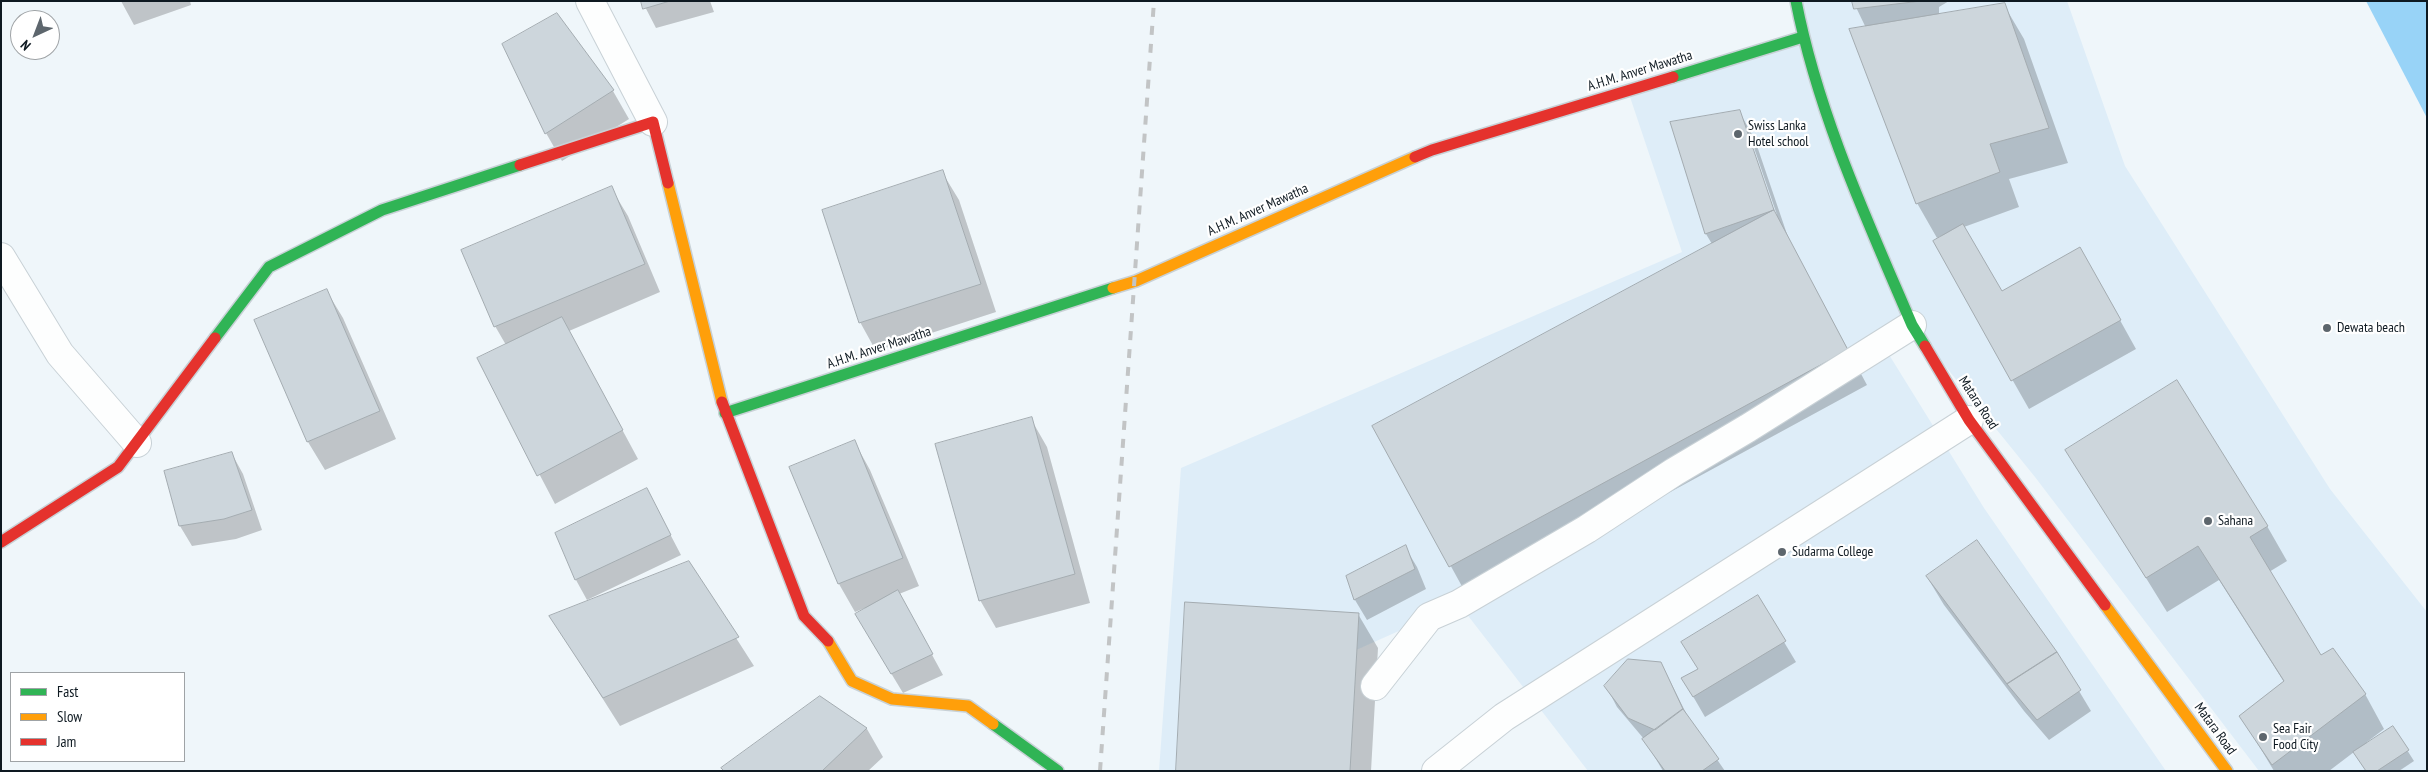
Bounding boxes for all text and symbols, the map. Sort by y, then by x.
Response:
north arrow [10,10,60,60]
text: N [17,36,34,54]
street label: A.H.M. Anver Mawatha [1586,47,1694,95]
place label: Swiss Lanka Hotel school [1748,118,1809,150]
marker: Swiss Lanka Hotel school [1732,128,1744,140]
street label: A.H.M. Anver Mawatha [1205,180,1311,240]
place label: Dewata beach [2337,320,2405,336]
marker: Dewata beach [2321,322,2333,334]
street label: A.H.M. Anver Mawatha [825,323,933,373]
street label: Matara Road [1955,373,2001,433]
place label: Sahana [2218,513,2253,529]
marker: Sahana [2202,515,2214,527]
place label: Sudarma College [1792,544,1873,560]
marker: Sudarma College [1776,546,1788,558]
legend [10,672,185,762]
text: Fast [57,682,78,701]
street label: Matara Road [2190,700,2240,758]
text: Slow [57,707,82,726]
place label: Sea Fair Food City [2273,721,2318,754]
marker: Sea Fair Food City [2257,731,2269,743]
text: Jam [57,732,76,751]

